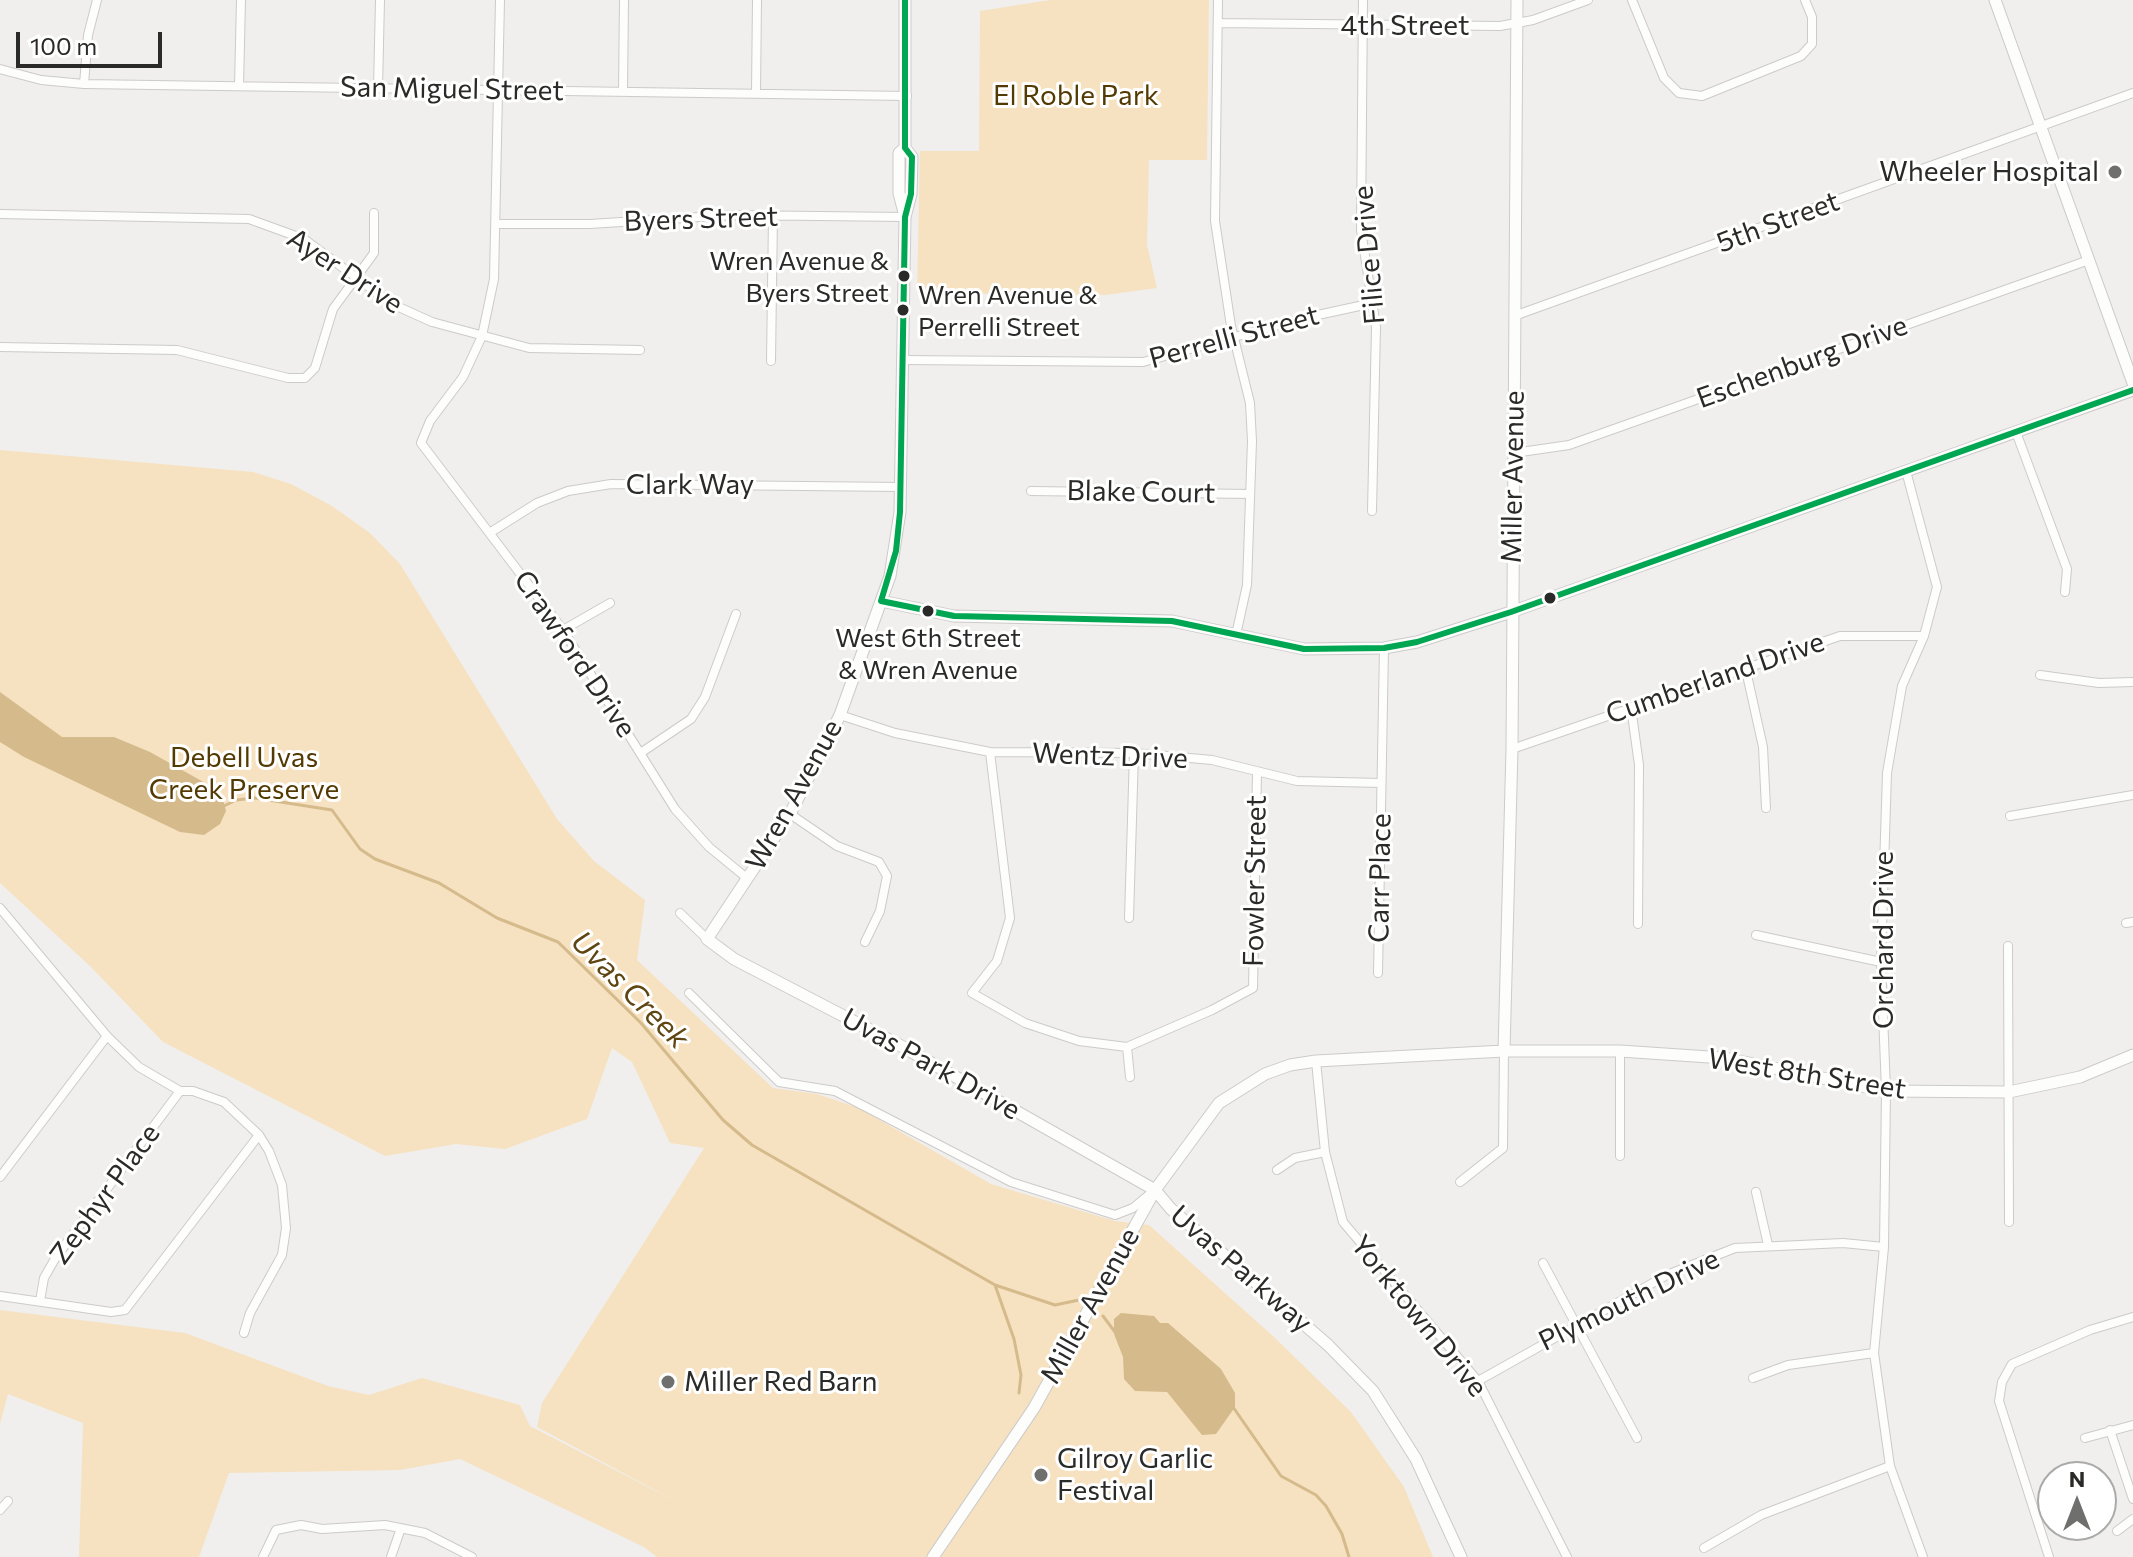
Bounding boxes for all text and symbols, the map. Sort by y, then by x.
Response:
street label: 4th Street [1341,9,1469,43]
scale bar [20,16,166,66]
text: 100 m [30,31,97,60]
street label: San Miguel Street [340,70,564,108]
park label: El Roble Park [993,79,1159,113]
place label: Wheeler Hospital [1879,155,2099,189]
marker: Wheeler Hospital [2106,163,2124,181]
street label: Filice Drive [1346,184,1392,326]
street label: 5th Street [1712,184,1844,260]
street label: Byers Street [623,200,779,238]
street label: Ayer Drive [281,221,409,321]
place label: Wren Avenue & Byers Street [710,245,889,306]
marker: Wren Avenue & Byers Street [896,268,912,284]
place label: Wren Avenue & Perrelli Street [918,279,1097,340]
street label: Perrelli Street [1145,298,1323,376]
marker: Wren Avenue & Perrelli Street [895,302,911,318]
street label: Eschenburg Drive [1692,308,1912,416]
street label: Miller Avenue [1495,390,1531,564]
street label: Clark Way [626,468,754,502]
street label: Blake Court [1066,474,1216,510]
street label: Crawford Drive [507,564,643,744]
unlabelled marker [1542,590,1558,606]
marker: West 6th Street & Wren Avenue [920,603,936,619]
place label: West 6th Street & Wren Avenue [835,622,1021,684]
street label: Cumberland Drive [1601,625,1829,731]
street label: Wren Avenue [739,714,849,876]
street label: Wentz Drive [1032,736,1188,776]
park label: Debell Uvas Creek Preserve [149,741,339,807]
street label: Fowler Street [1237,795,1273,967]
street label: Carr Place [1362,813,1398,943]
street label: Orchard Drive [1867,851,1901,1029]
water label: Uvas Creek [564,924,696,1056]
street label: Uvas Park Drive [836,1001,1026,1127]
street label: West 8th Street [1706,1042,1908,1106]
street label: Zephyr Place [43,1117,167,1271]
street label: Uvas Parkway [1163,1198,1319,1340]
street label: Miller Avenue [1033,1222,1147,1390]
street label: Yorktown Drive [1344,1229,1494,1403]
street label: Plymouth Drive [1533,1242,1725,1358]
place label: Miller Red Barn [684,1365,878,1399]
marker: Miller Red Barn [659,1373,677,1391]
place label: Gilroy Garlic Festival [1057,1442,1213,1508]
north arrow [2037,1461,2117,1541]
text: N [2069,1465,2085,1492]
marker: Gilroy Garlic Festival [1032,1466,1050,1484]

